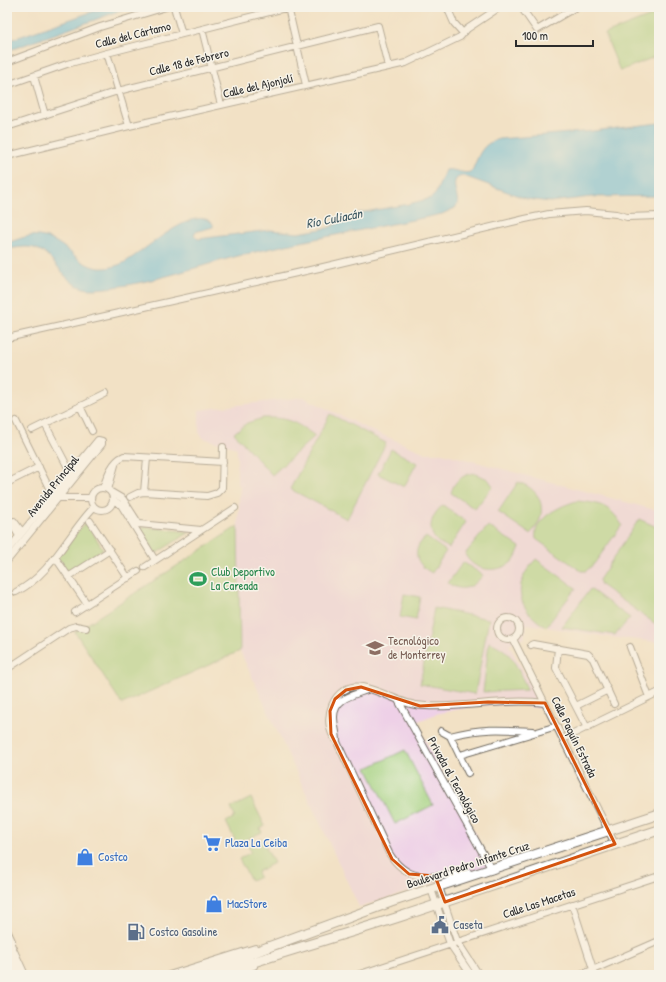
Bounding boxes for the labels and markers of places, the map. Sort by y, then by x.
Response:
place label: Club Deportivo La Careada [211,563,275,594]
sports icon: Club Deportivo La Careada [188,569,208,589]
place label: Tecnológico de Monterrey [388,632,446,663]
school or university icon: Tecnológico de Monterrey [365,638,385,658]
supermarket icon: Plaza La Ceiba [202,833,222,853]
place label: Plaza La Ceiba [225,834,287,851]
shop icon: Costco [75,847,95,867]
place label: Costco [98,848,128,865]
shop icon: MacStore [204,894,224,914]
place label: MacStore [227,895,268,912]
public building icon: Caseta [430,915,450,935]
place label: Caseta [453,916,483,933]
fuel station icon: Costco Gasoline [126,922,146,942]
place label: Costco Gasoline [149,923,218,940]

